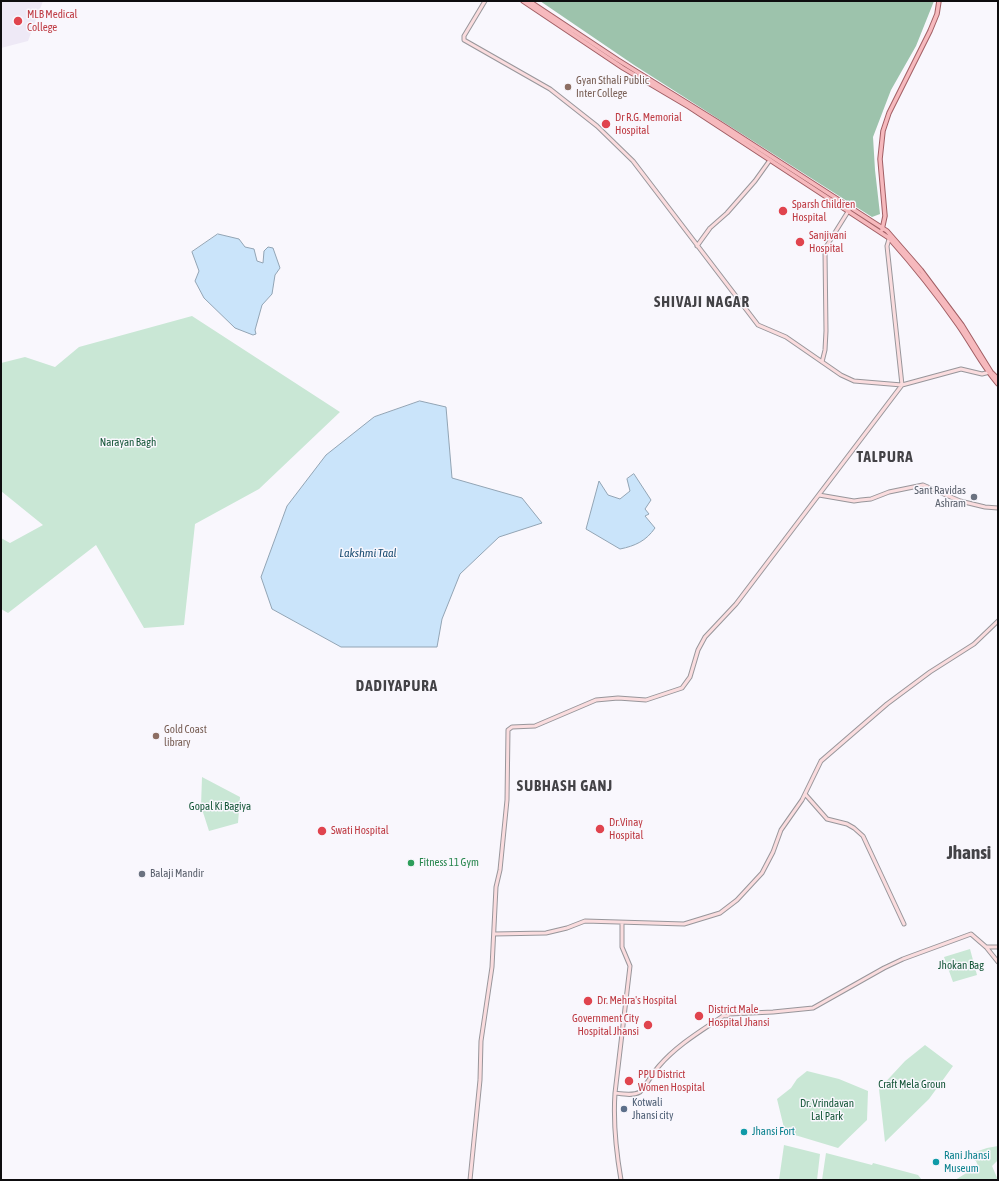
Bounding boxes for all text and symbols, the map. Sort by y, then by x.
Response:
place label: MLB Medical College [27,8,78,34]
marker: MLB Medical College [12,15,24,27]
place label: Gyan Sthali Public Inter College [576,74,649,100]
marker: Gyan Sthali Public Inter College [563,82,573,92]
place label: Dr R.G. Memorial Hospital [615,111,682,137]
marker: Dr R.G. Memorial Hospital [600,118,612,130]
place label: Sparsh Children Hospital [792,198,855,224]
marker: Sparsh Children Hospital [777,205,789,217]
place label: Sanjivani Hospital [809,229,847,255]
marker: Sanjivani Hospital [794,236,806,248]
district label: SHIVAJI NAGAR [654,293,750,311]
park label: Narayan Bagh [100,436,156,450]
district label: TALPURA [856,448,914,466]
place label: Sant Ravidas Ashram [914,484,966,510]
marker: Sant Ravidas Ashram [969,492,979,502]
water label: Lakshmi Taal [339,546,397,560]
district label: DADIYAPURA [356,677,438,695]
place label: Gold Coast library [164,723,207,749]
marker: Gold Coast library [151,731,161,741]
district label: SUBHASH GANJ [517,777,613,795]
park label: Gopal Ki Bagiya [189,800,251,814]
place label: Dr.Vinay Hospital [609,816,643,842]
marker: Dr.Vinay Hospital [594,823,606,835]
place label: Swati Hospital [331,824,389,838]
marker: Swati Hospital [316,825,328,837]
district label: Jhansi [947,842,991,864]
place label: Fitness 11 Gym [419,856,479,870]
marker: Fitness 11 Gym [406,858,416,868]
place label: Balaji Mandir [150,867,204,881]
marker: Balaji Mandir [137,869,147,879]
park label: Jhokan Bag [938,959,984,973]
place label: Dr. Mehra's Hospital [597,994,677,1008]
marker: Dr. Mehra's Hospital [582,995,594,1007]
place label: District Male Hospital Jhansi [708,1003,770,1029]
marker: District Male Hospital Jhansi [693,1010,705,1022]
place label: Government City Hospital Jhansi [572,1012,639,1038]
marker: Government City Hospital Jhansi [642,1019,654,1031]
place label: PPU District Women Hospital [638,1068,705,1094]
marker: PPU District Women Hospital [623,1075,635,1087]
park label: Craft Mela Groun [878,1078,946,1092]
place label: Kotwali Jhansi city [632,1096,674,1122]
park label: Dr. Vrindavan Lal Park [800,1097,854,1123]
marker: Kotwali Jhansi city [619,1104,629,1114]
place label: Jhansi Fort [752,1125,795,1139]
marker: Jhansi Fort [739,1127,749,1137]
place label: Rani Jhansi Museum [944,1149,990,1175]
marker: Rani Jhansi Museum [931,1157,941,1167]

